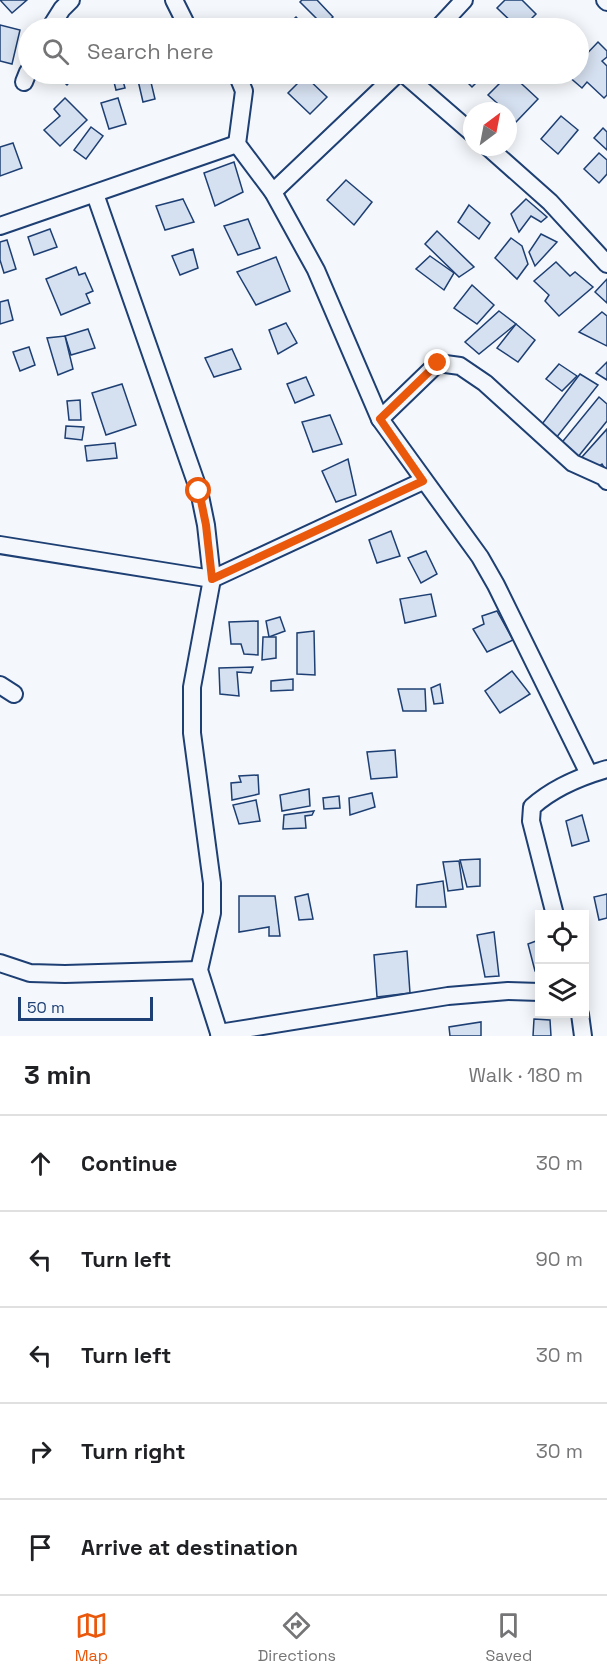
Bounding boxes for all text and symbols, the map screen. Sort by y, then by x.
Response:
search box [18,18,589,84]
icon: search [39,35,72,68]
text: Search here [87,37,214,65]
north arrow [463,102,517,156]
route end [424,349,450,375]
route start [185,477,211,503]
map controls [535,910,589,1018]
button: locate [535,910,589,964]
button: layers [535,964,589,1018]
scale bar [18,994,153,1022]
text: 50 m [27,997,65,1018]
text: 3 min [24,1058,92,1092]
text: Walk · 180 m [469,1062,583,1088]
icon: ahead [24,1147,57,1180]
text: Continue [81,1149,177,1177]
text: 30 m [536,1150,583,1176]
icon: left [24,1243,57,1276]
text: Turn left [81,1245,171,1273]
text: 90 m [536,1246,583,1272]
icon: left [24,1339,57,1372]
text: Turn left [81,1341,171,1369]
text: 30 m [536,1342,583,1368]
icon: right [24,1435,57,1468]
text: Turn right [81,1437,186,1465]
text: 30 m [536,1438,583,1464]
icon: arrive [24,1531,57,1564]
text: Arrive at destination [81,1533,298,1561]
tab: Map [75,1609,108,1666]
tab: Directions [258,1609,336,1666]
tab: Saved [486,1609,532,1666]

